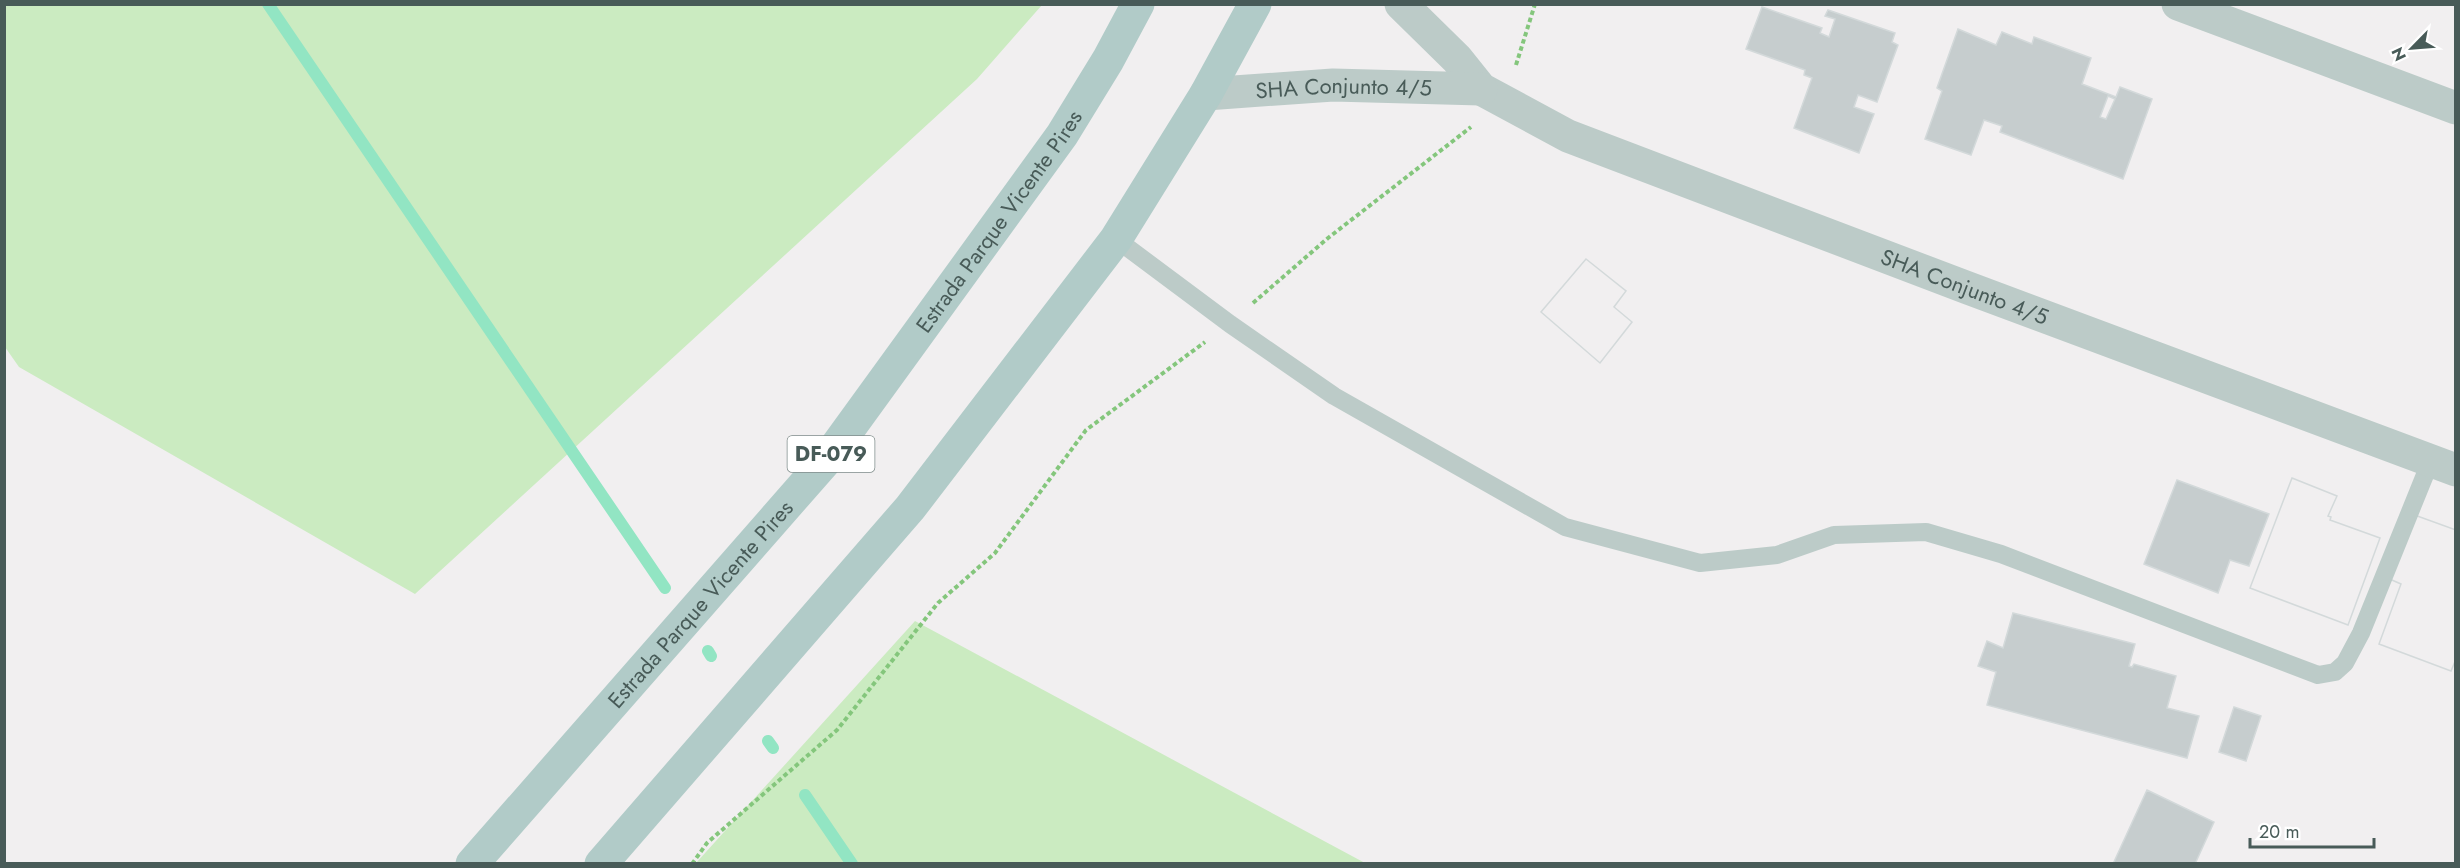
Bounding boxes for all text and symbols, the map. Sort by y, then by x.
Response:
north arrow [2382,18,2442,78]
text: N [2386,44,2412,65]
street label: SHA Conjunto 4/5 [1254,69,1432,106]
street label: Estrada Parque Vicente Pires [908,104,1090,339]
street label: SHA Conjunto 4/5 [1876,240,2053,333]
road number: DF-079 [788,436,874,472]
street label: Estrada Parque Vicente Pires [600,493,800,715]
scale bar [2250,811,2374,849]
text: 20 m [2259,819,2299,845]

